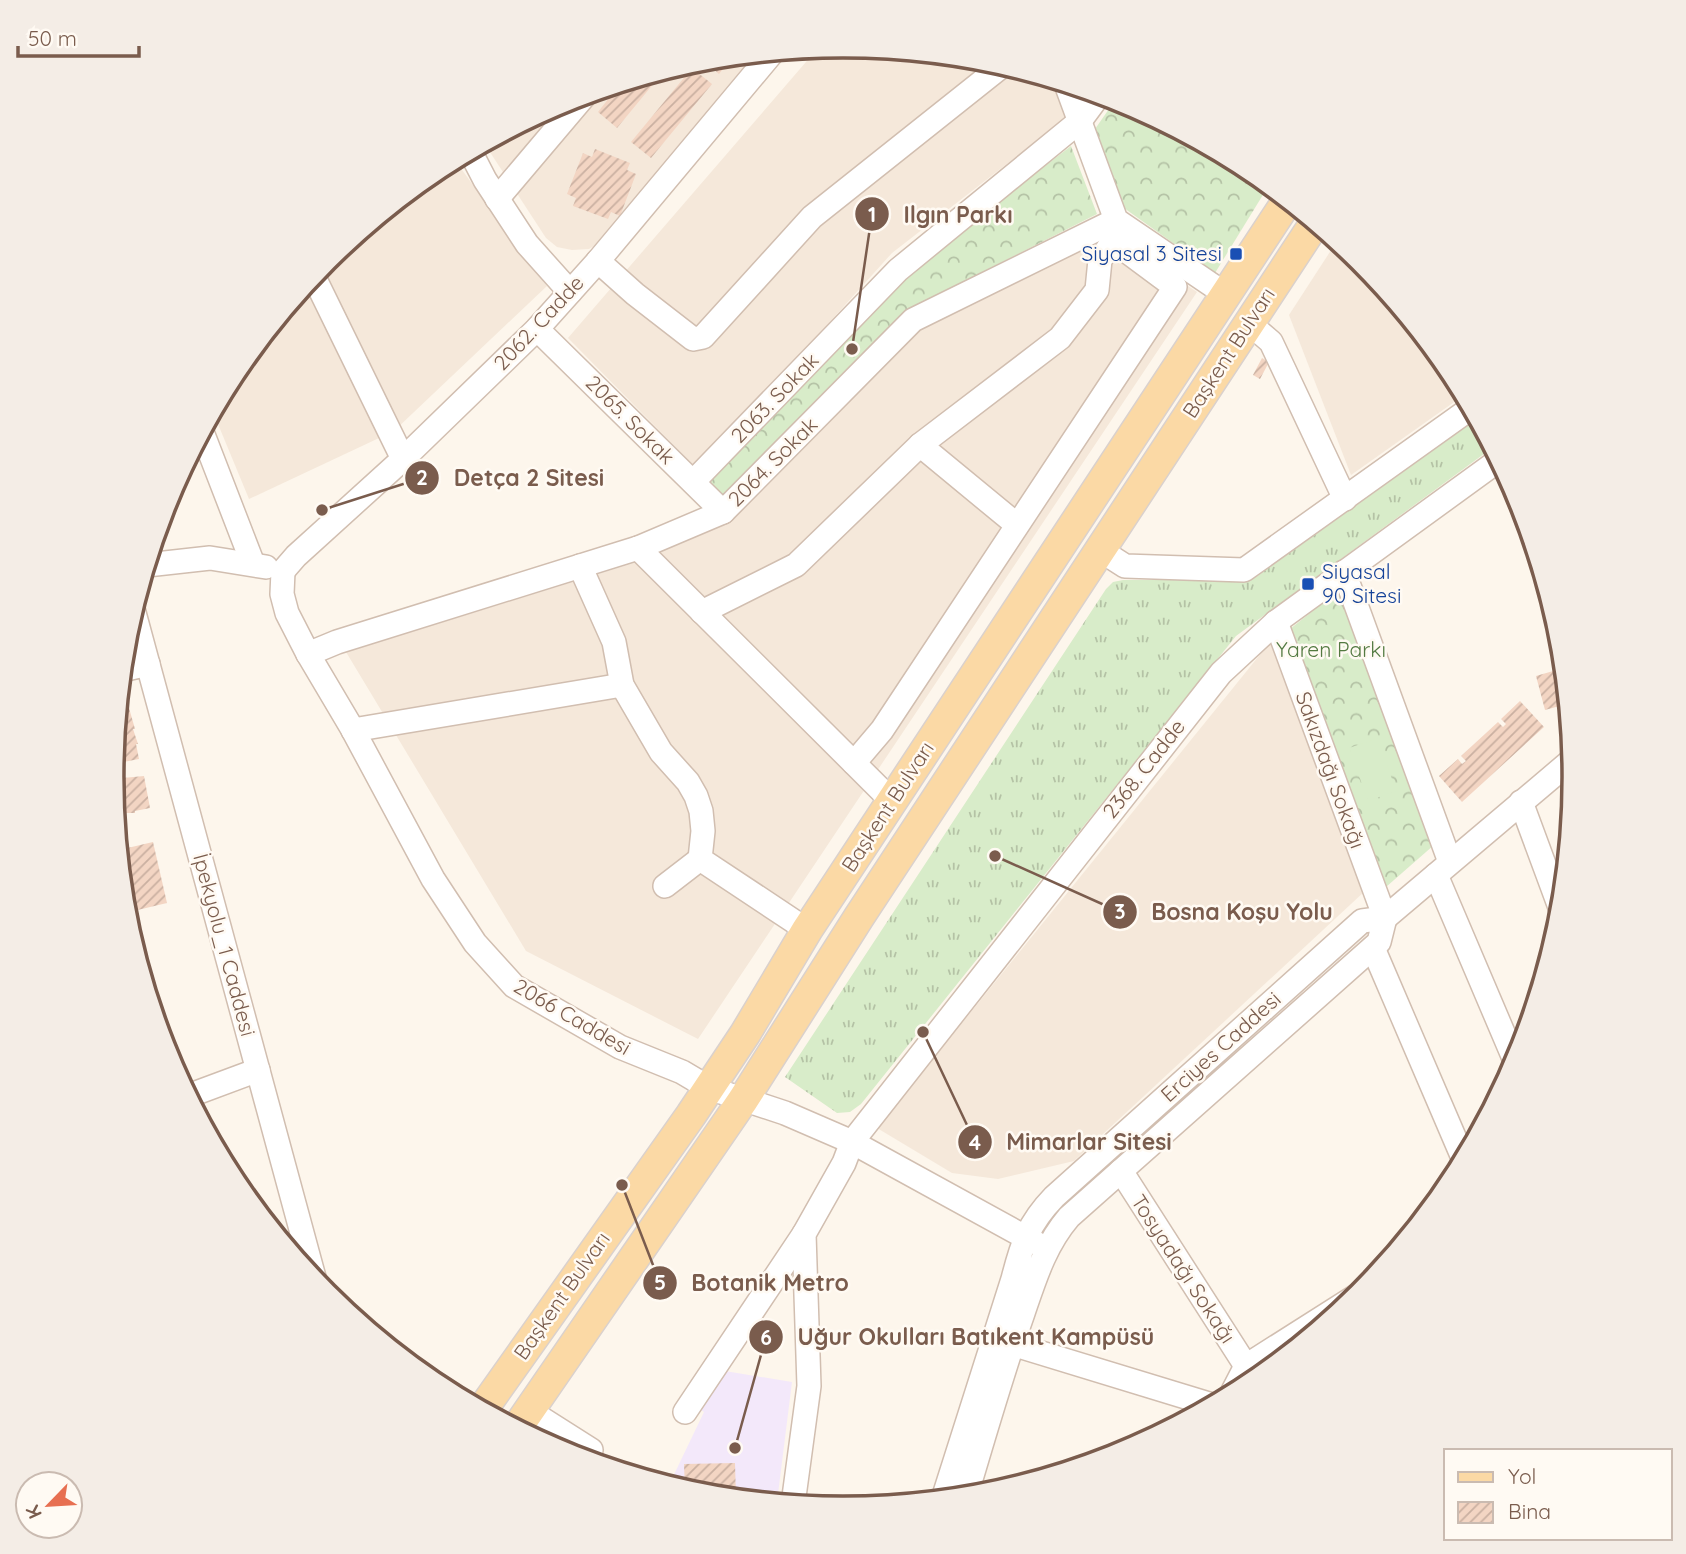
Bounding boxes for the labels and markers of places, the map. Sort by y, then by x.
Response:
callout: Ilgın Parkı [855,192,1027,236]
place label: Siyasal 3 Sitesi [1081,240,1222,266]
marker: Siyasal 3 Sitesi [1228,246,1244,262]
callout: Detça 2 Sitesi [405,456,618,500]
place label: Siyasal 90 Sitesi [1322,558,1401,608]
marker: Siyasal 90 Sitesi [1300,576,1316,592]
callout: Bosna Koşu Yolu [1102,890,1347,934]
callout: Mimarlar Sitesi [958,1120,1186,1164]
callout: Botanik Metro [642,1261,863,1305]
callout: Uğur Okulları Batıkent Kampüsü [748,1315,1168,1359]

